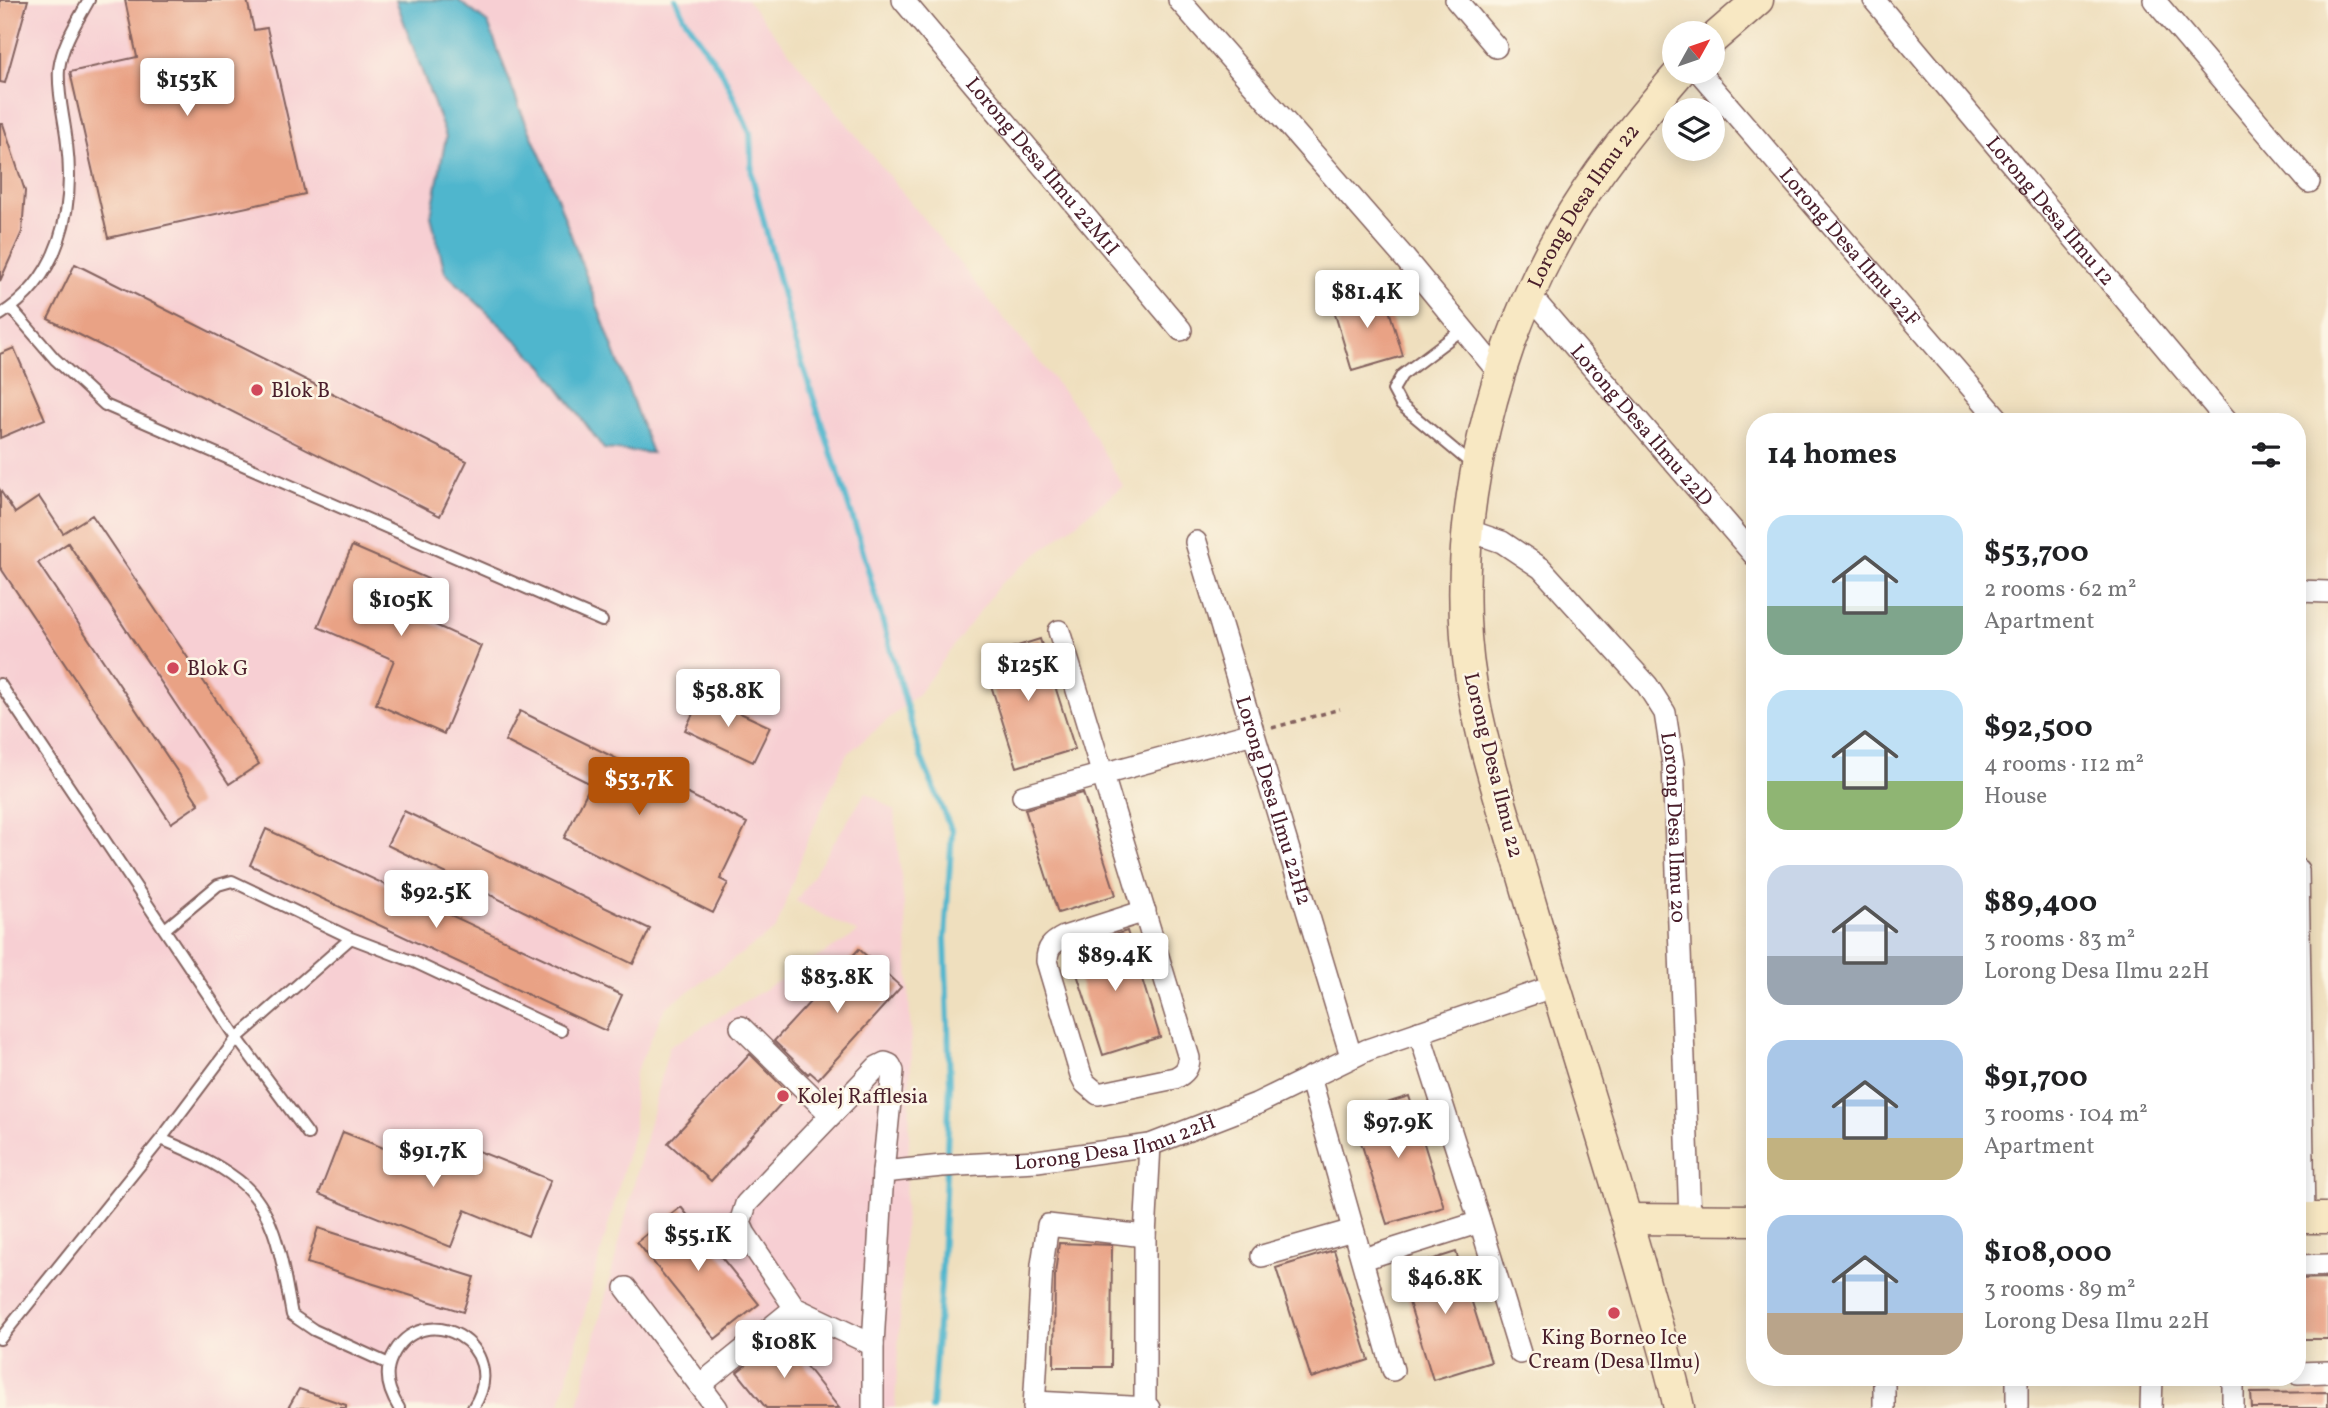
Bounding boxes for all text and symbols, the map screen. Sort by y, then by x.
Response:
north arrow [1662,21,1726,84]
map controls [1662,21,1725,161]
pin: $153K [138,58,236,118]
text: $153K [156,65,218,97]
street label: Lorong Desa Ilmu 22M1I [958,71,1125,263]
button: layers [1662,98,1725,161]
street label: Lorong Desa Ilmu 22 [1521,118,1647,293]
street label: Lorong Desa Ilmu 12 [1978,131,2121,293]
street label: Lorong Desa Ilmu 22F [1772,162,1926,334]
pin: $81.4K [1310,270,1424,330]
text: $81.4K [1331,277,1403,309]
street label: Lorong Desa Ilmu 22D [1563,339,1719,513]
place label: Blok B [271,377,330,406]
marker: Blok B [249,382,265,398]
text: 14 homes [1767,434,1897,476]
icon: filters [2247,436,2285,474]
text: $53,700 [1984,532,2089,574]
icon: home [1823,543,1907,627]
text: 2 rooms · 62 m² [1984,574,2136,606]
pin: $105K [352,578,450,638]
text: $105K [369,585,433,617]
text: Apartment [1984,606,2095,638]
pin: $125K [979,644,1077,703]
text: $125K [997,650,1059,682]
place label: Blok G [187,655,248,684]
marker: Blok G [165,660,181,676]
pin: $58.8K [671,670,785,729]
street label: Lorong Desa Ilmu 22 [1455,670,1530,861]
text: $58.8K [692,676,764,708]
street label: Lorong Desa Ilmu 22H2 [1227,693,1318,909]
text: $92,500 [1984,707,2093,749]
icon: home [1823,718,1907,802]
street label: Lorong Desa Ilmu 20 [1652,730,1692,924]
text: 4 rooms · 112 m² [1984,749,2144,781]
pin: $53.7K [582,758,696,817]
text: $53.7K [604,764,674,796]
text: House [1984,781,2047,813]
pin: $92.5K [379,870,493,930]
text: $92.5K [400,877,472,909]
text: $89,400 [1984,882,2097,924]
icon: home [1823,893,1907,977]
text: 3 rooms · 83 m² [1984,924,2135,956]
pin: $89.4K [1058,934,1172,993]
text: $89.4K [1077,940,1153,972]
pin: $83.8K [780,956,894,1015]
text: Lorong Desa Ilmu 22H [1984,956,2210,988]
text: $83.8K [801,962,873,994]
text: $91,700 [1984,1057,2088,1099]
icon: home [1823,1068,1907,1152]
place label: Kolej Rafflesia [797,1083,928,1112]
marker: Kolej Rafflesia [775,1088,791,1104]
text: 3 rooms · 104 m² [1984,1099,2148,1131]
pin: $97.9K [1341,1100,1455,1160]
text: $97.9K [1363,1107,1433,1139]
street label: Lorong Desa Ilmu 22H [1014,1108,1220,1178]
pin: $91.7K [376,1130,490,1189]
text: Apartment [1984,1131,2095,1163]
text: $91.7K [399,1136,467,1168]
pin: $55.1K [641,1214,755,1273]
text: $55.1K [664,1220,732,1252]
text: $108,000 [1984,1232,2112,1274]
icon: home [1823,1243,1907,1327]
pin: $46.8K [1388,1256,1502,1316]
text: $46.8K [1407,1263,1483,1295]
text: 3 rooms · 89 m² [1984,1274,2136,1306]
marker: King Borneo Ice Cream (Desa Ilmu) [1606,1305,1622,1321]
text: Lorong Desa Ilmu 22H [1984,1306,2210,1338]
pin: $108K [735,1320,833,1380]
place label: King Borneo Ice Cream (Desa Ilmu) [1528,1324,1700,1377]
text: $108K [751,1327,817,1359]

